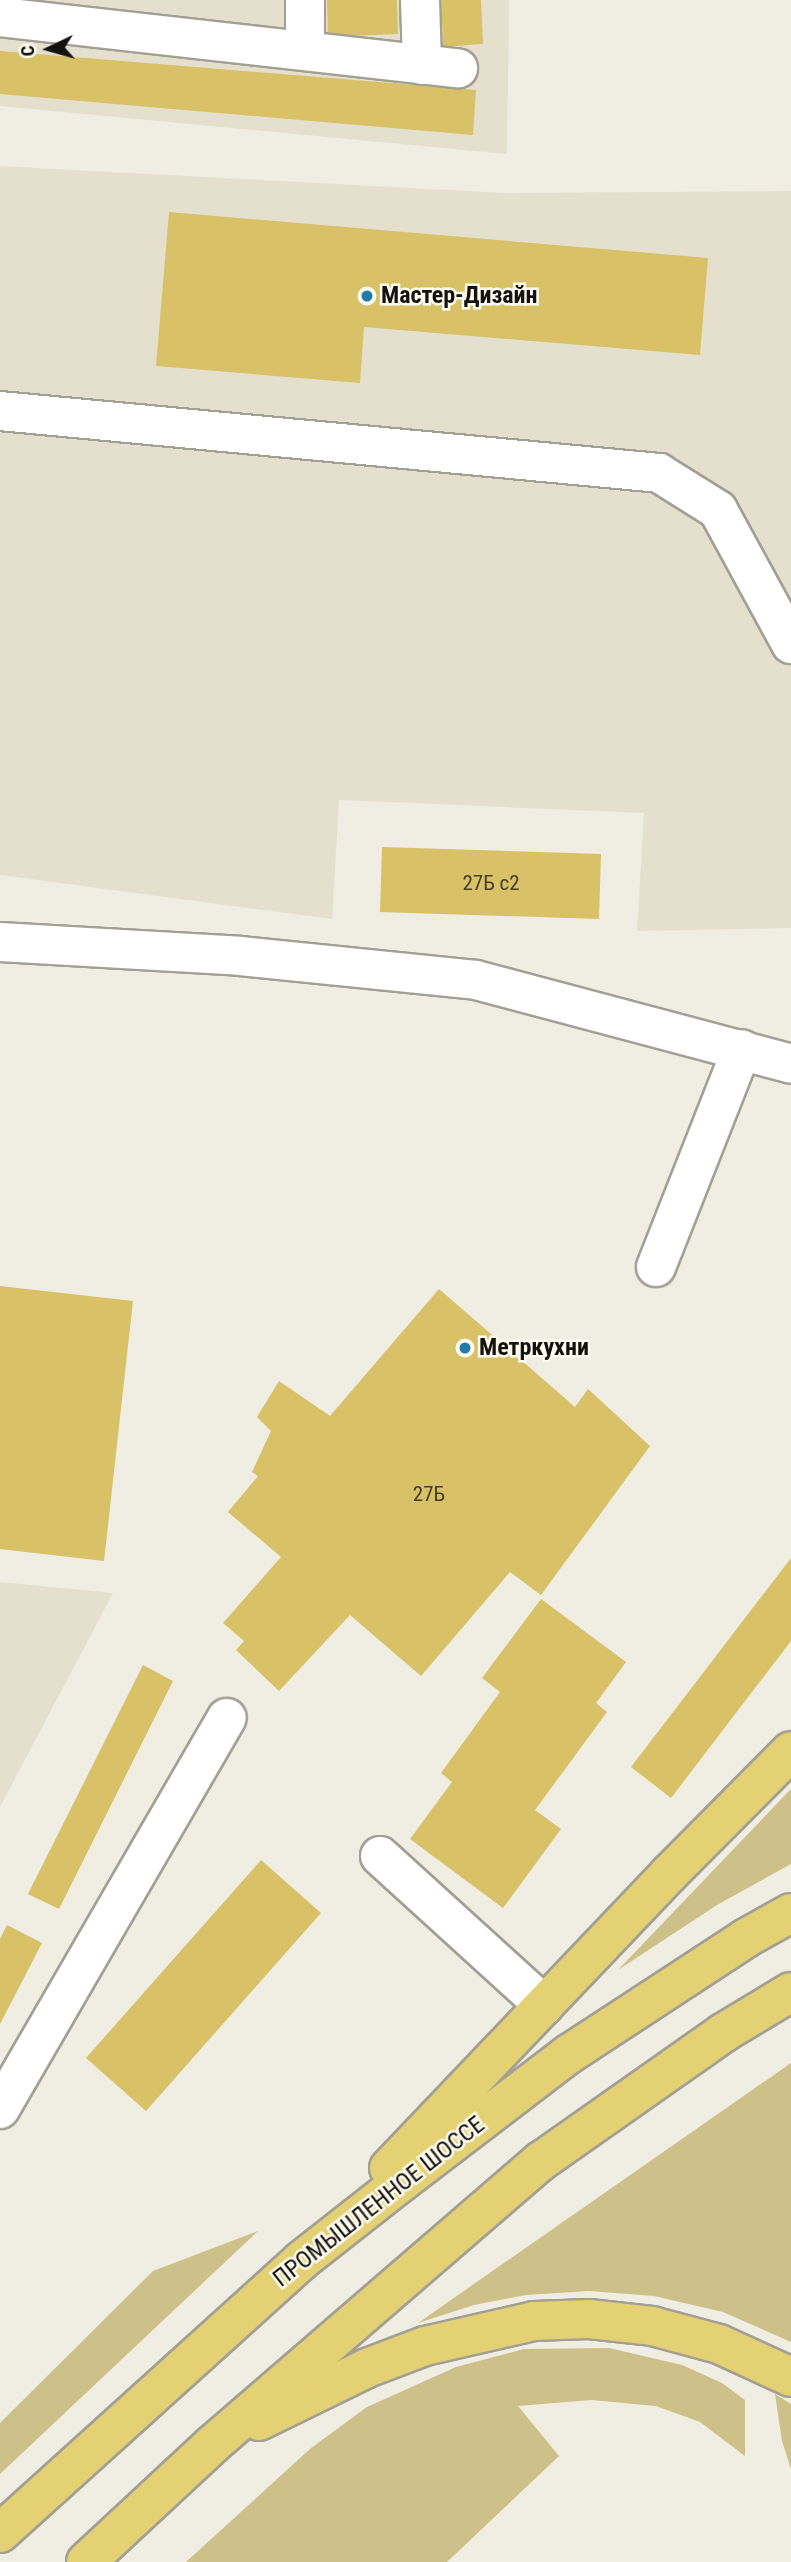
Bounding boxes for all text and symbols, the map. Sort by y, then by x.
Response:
north arrow [14,14,84,84]
text: С [16,44,40,57]
place label: Мастер-Дизайн [381,282,538,310]
marker: Мастер-Дизайн [359,288,375,304]
house number: 27Б с2 [462,870,520,896]
place label: Метркухни [479,1334,589,1362]
marker: Метркухни [457,1340,473,1356]
house number: 27Б [413,1481,445,1507]
street label: ПРОМЫШЛЕННОЕ ШОССЕ [268,2111,490,2293]

